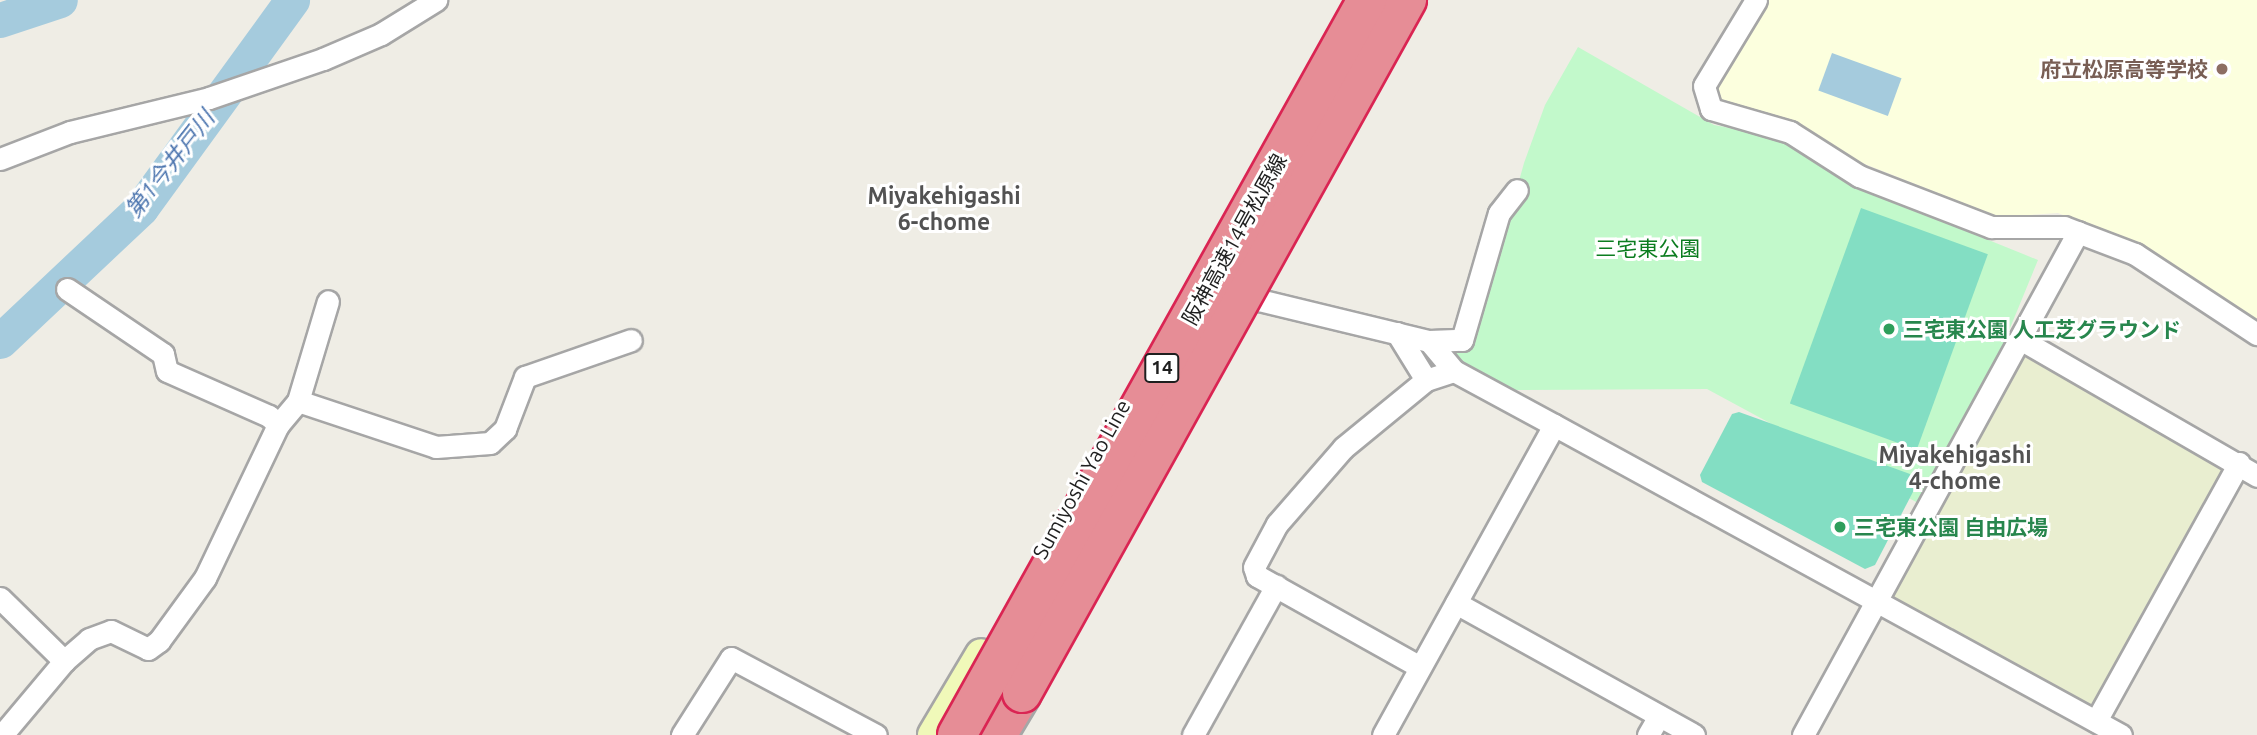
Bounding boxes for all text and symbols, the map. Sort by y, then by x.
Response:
place label: 府立松原高等学校 [2040,56,2208,82]
marker: 府立松原高等学校 [2214,61,2230,77]
water label: 第1今井戸川 [120,105,220,223]
street label: 阪神高速14号松原線 [1177,149,1291,329]
district label: Miyakehigashi 6-chome [867,182,1021,236]
park label: 三宅東公園 [1596,235,1700,261]
place label: 三宅東公園 人工芝グラウンド [1903,316,2181,342]
marker: 三宅東公園 人工芝グラウンド [1881,321,1897,337]
road number: 14 [1143,352,1181,384]
street label: Sumiyoshi Yao Line [1027,395,1135,563]
district label: Miyakehigashi 4-chome [1878,441,2032,495]
place label: 三宅東公園 自由広場 [1854,514,2048,540]
marker: 三宅東公園 自由広場 [1832,519,1848,535]

